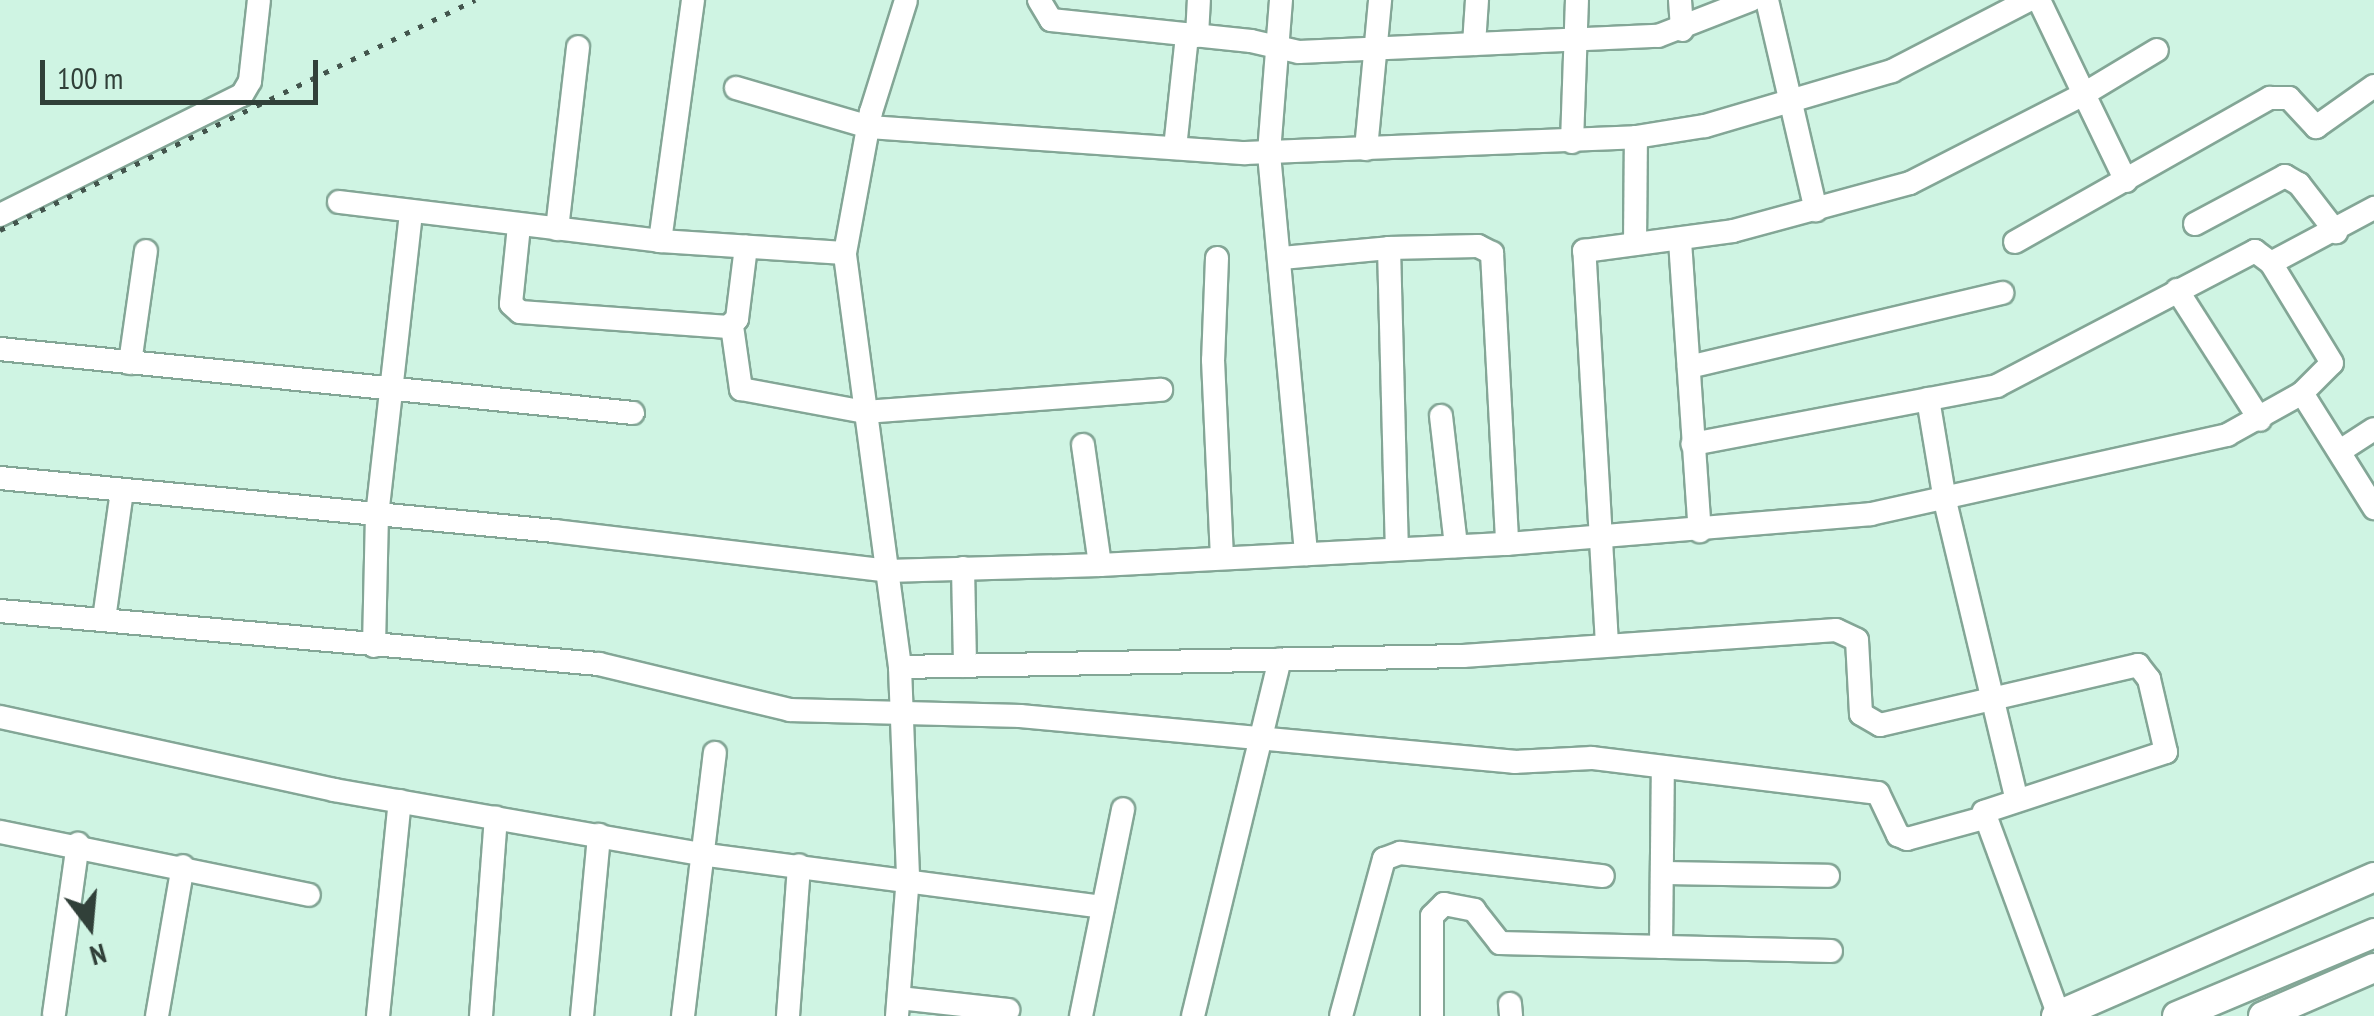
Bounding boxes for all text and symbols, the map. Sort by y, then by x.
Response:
scale bar [45,40,322,102]
text: 100 m [57,58,123,97]
north arrow [40,876,140,976]
text: N [86,935,111,975]

